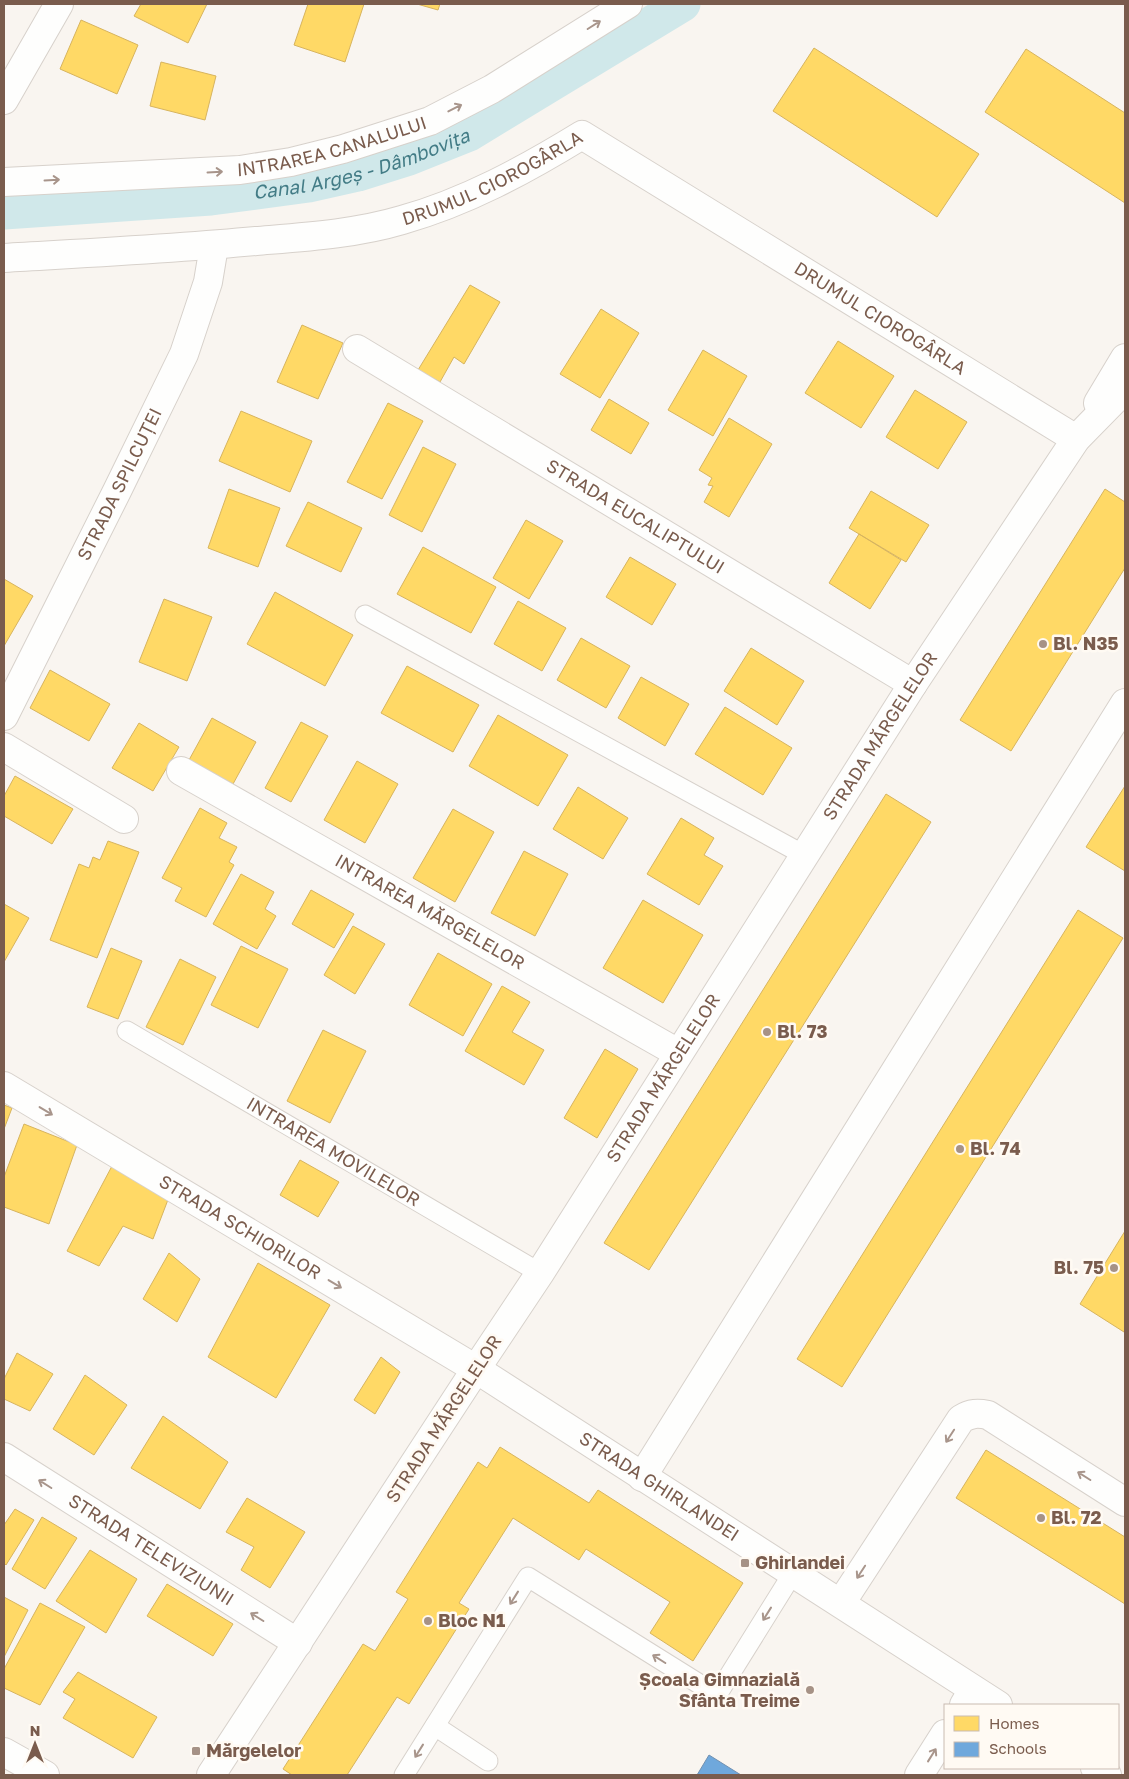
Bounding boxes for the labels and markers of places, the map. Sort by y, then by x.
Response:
place label: Bl. N35 [1053,632,1118,654]
marker: Bl. N35 [1037,638,1049,650]
place label: Bl. 73 [777,1020,828,1042]
marker: Bl. 73 [761,1026,773,1038]
place label: Bl. 74 [970,1137,1021,1159]
marker: Bl. 74 [954,1143,966,1155]
place label: Bl. 75 [1053,1256,1104,1278]
marker: Bl. 75 [1108,1262,1120,1274]
place label: Bl. 72 [1051,1506,1102,1528]
marker: Bl. 72 [1035,1512,1047,1524]
place label: Ghirlandei [755,1551,845,1573]
marker: Ghirlandei [739,1557,751,1569]
place label: Bloc N1 [438,1609,505,1631]
marker: Bloc N1 [422,1615,434,1627]
place label: Școala Gimnazială Sfânta Treime [639,1668,800,1711]
marker: Școala Gimnazială Sfânta Treime [804,1684,816,1696]
place label: Mărgelelor [206,1739,301,1761]
marker: Mărgelelor [190,1745,202,1757]

